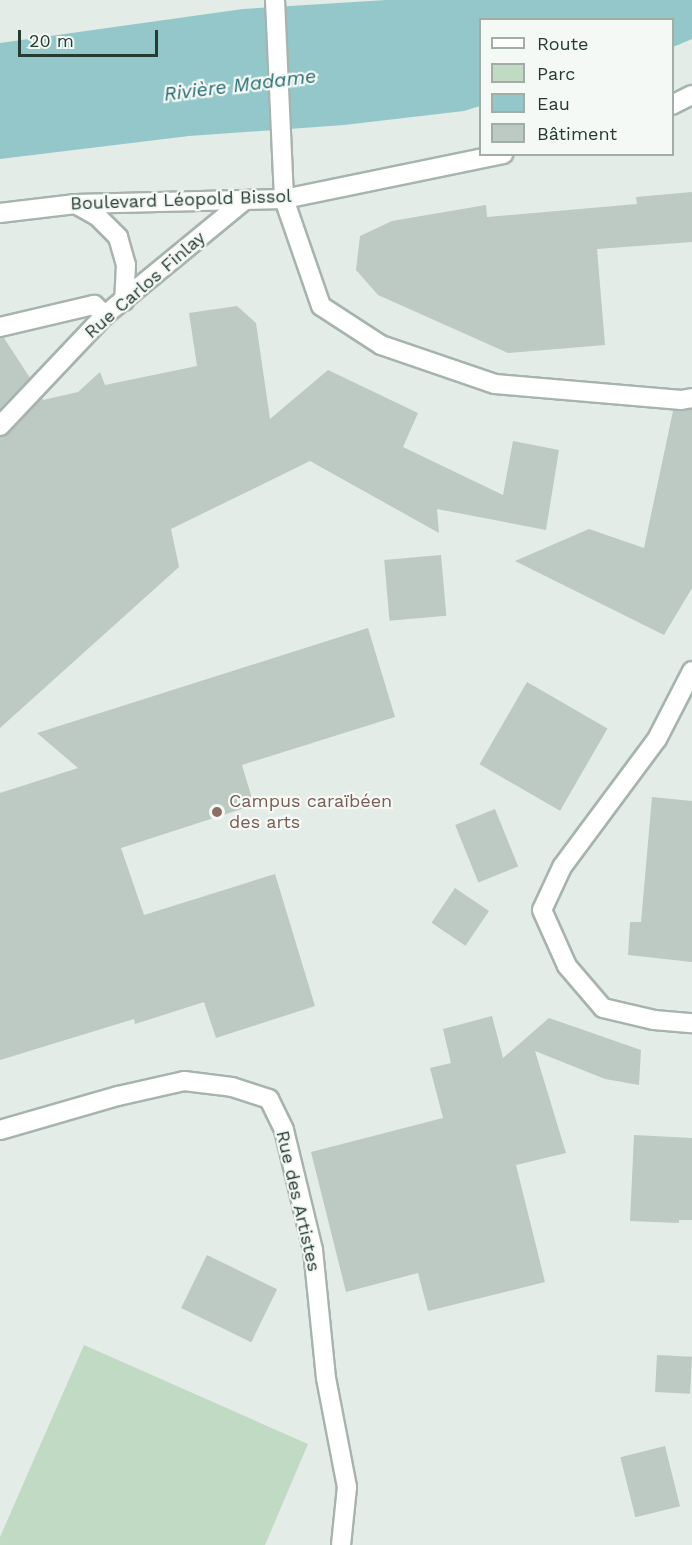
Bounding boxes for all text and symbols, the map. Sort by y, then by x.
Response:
scale bar [21,18,160,56]
legend [479,18,674,156]
text: 20 m [29,30,74,51]
text: Route [537,33,589,54]
text: Parc [537,63,575,84]
water label: Rivière Madame [162,64,318,106]
text: Eau [537,93,570,114]
text: Bâtiment [537,123,617,144]
street label: Boulevard Léopold Bissol [70,185,292,215]
street label: Rue Carlos Finlay [80,227,210,343]
place label: Campus caraïbéen des arts [229,791,392,834]
marker: Campus caraïbéen des arts [210,805,224,819]
street label: Rue des Artistes [271,1128,325,1274]

